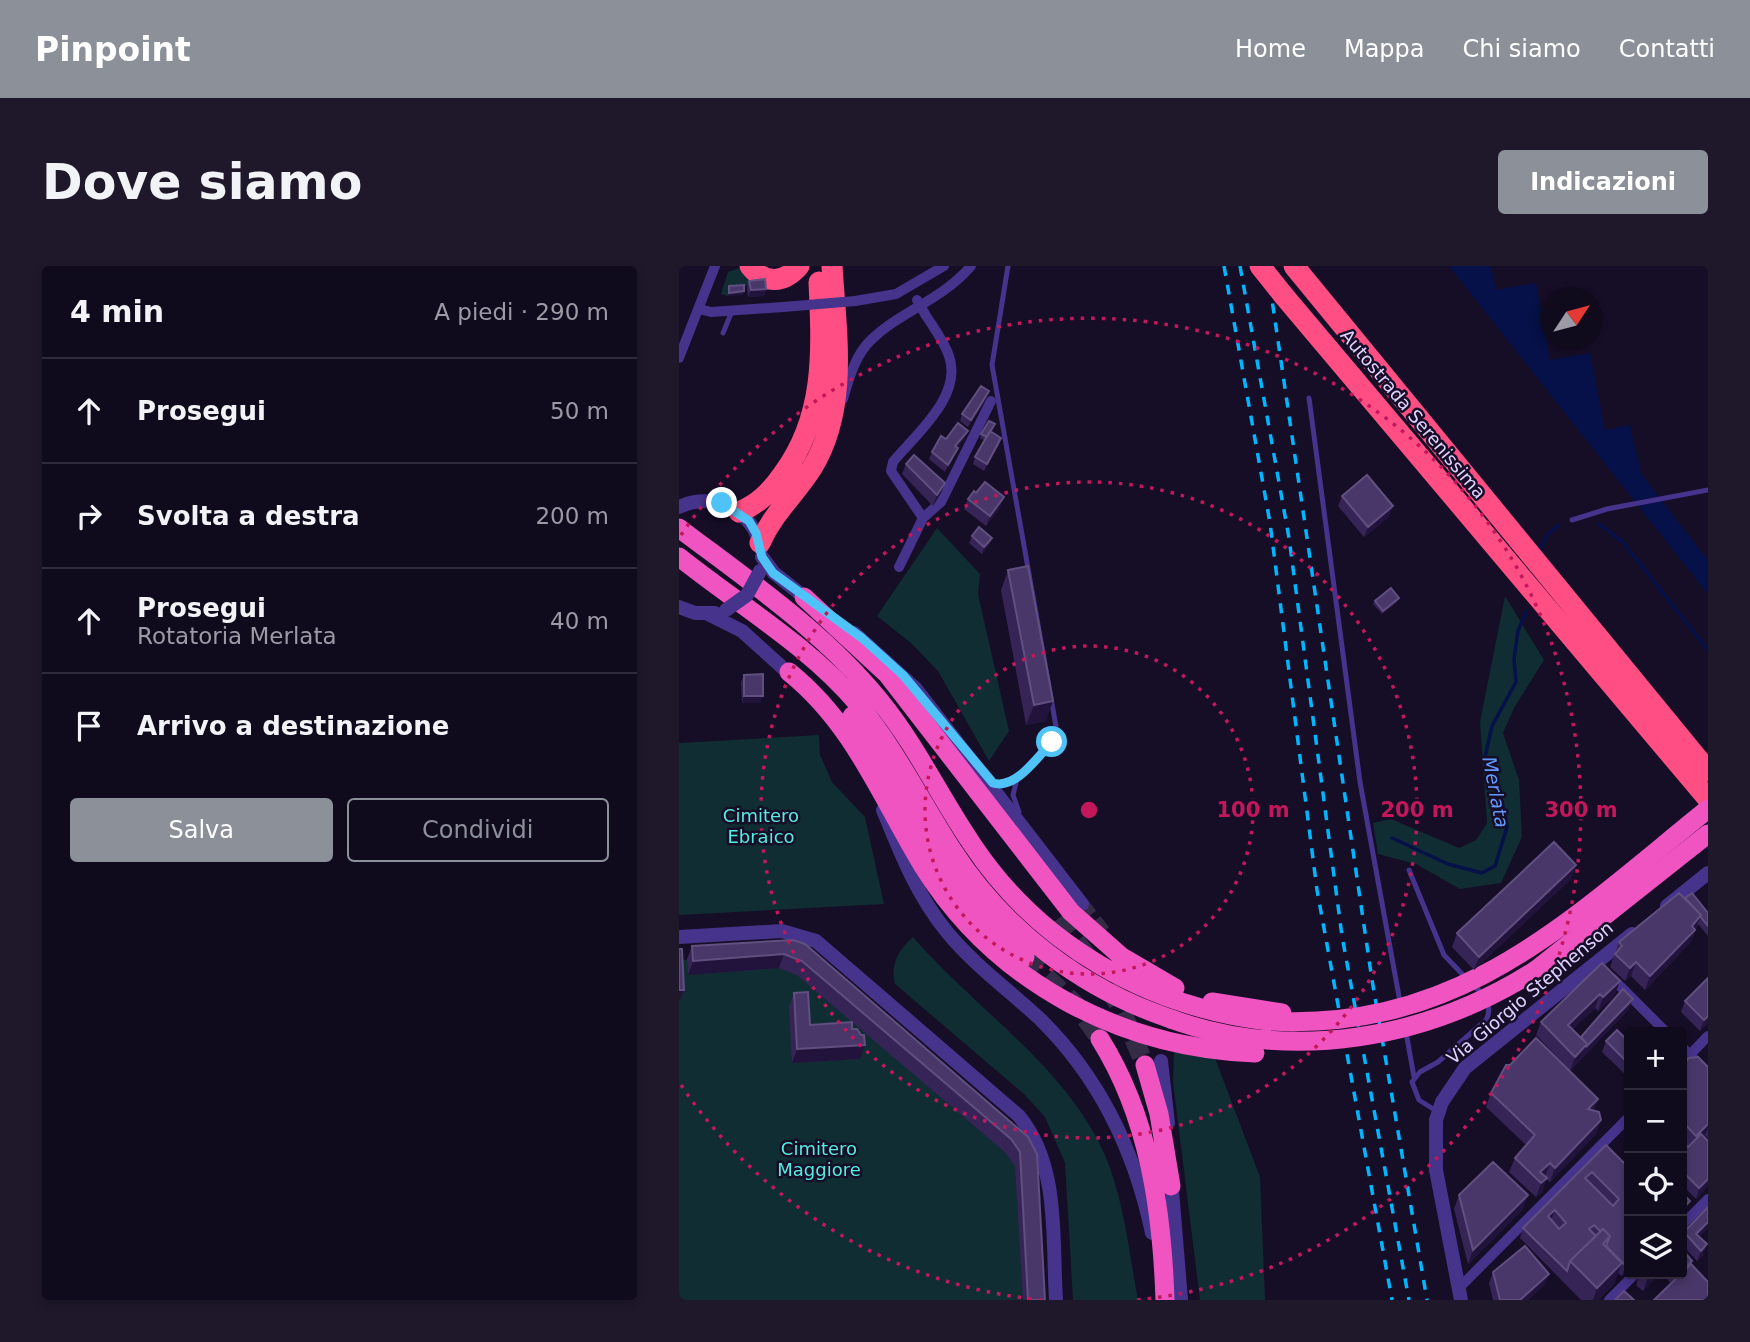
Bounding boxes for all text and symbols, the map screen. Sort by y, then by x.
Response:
text: Pinpoint [35,30,191,69]
text: Home [1235,35,1306,63]
text: Mappa [1344,35,1425,63]
text: Chi siamo [1463,35,1581,63]
text: Contatti [1619,35,1715,63]
button: Indicazioni [1498,150,1708,214]
text: Dove siamo [42,154,362,211]
north arrow [1540,287,1603,350]
text: 4 min [70,294,164,329]
text: A piedi · 290 m [434,299,609,325]
street label: Autostrada Serenissima [1337,325,1490,502]
icon: ahead [70,392,108,430]
text: Prosegui [137,396,266,426]
text: 50 m [550,398,609,424]
route end [706,487,737,518]
icon: right [70,497,108,535]
text: Svolta a destra [137,501,360,531]
text: 200 m [535,503,609,529]
text: Prosegui [137,593,266,623]
icon: ahead [70,602,108,640]
text: 40 m [550,608,609,634]
text: Rotatoria Merlata [137,623,337,649]
icon: arrive [70,707,108,745]
text: Arrivo a destinazione [137,711,449,741]
route start [1036,726,1067,757]
water label: Merlata [1478,755,1514,829]
button: Salva [70,798,333,862]
button: Condividi [347,798,609,862]
centre of rings [1077,798,1101,822]
text: 100 m [1216,798,1290,822]
text: 200 m [1380,798,1454,822]
text: 300 m [1544,798,1618,822]
park label: Cimitero Ebraico [723,805,799,847]
street label: Via Giorgio Stephenson [1442,917,1617,1068]
map controls [1624,1027,1687,1279]
button: + [1624,1027,1687,1090]
button: − [1624,1090,1687,1153]
park label: Cimitero Maggiore [777,1138,861,1180]
button: locate [1624,1153,1687,1216]
button: layers [1624,1216,1687,1279]

